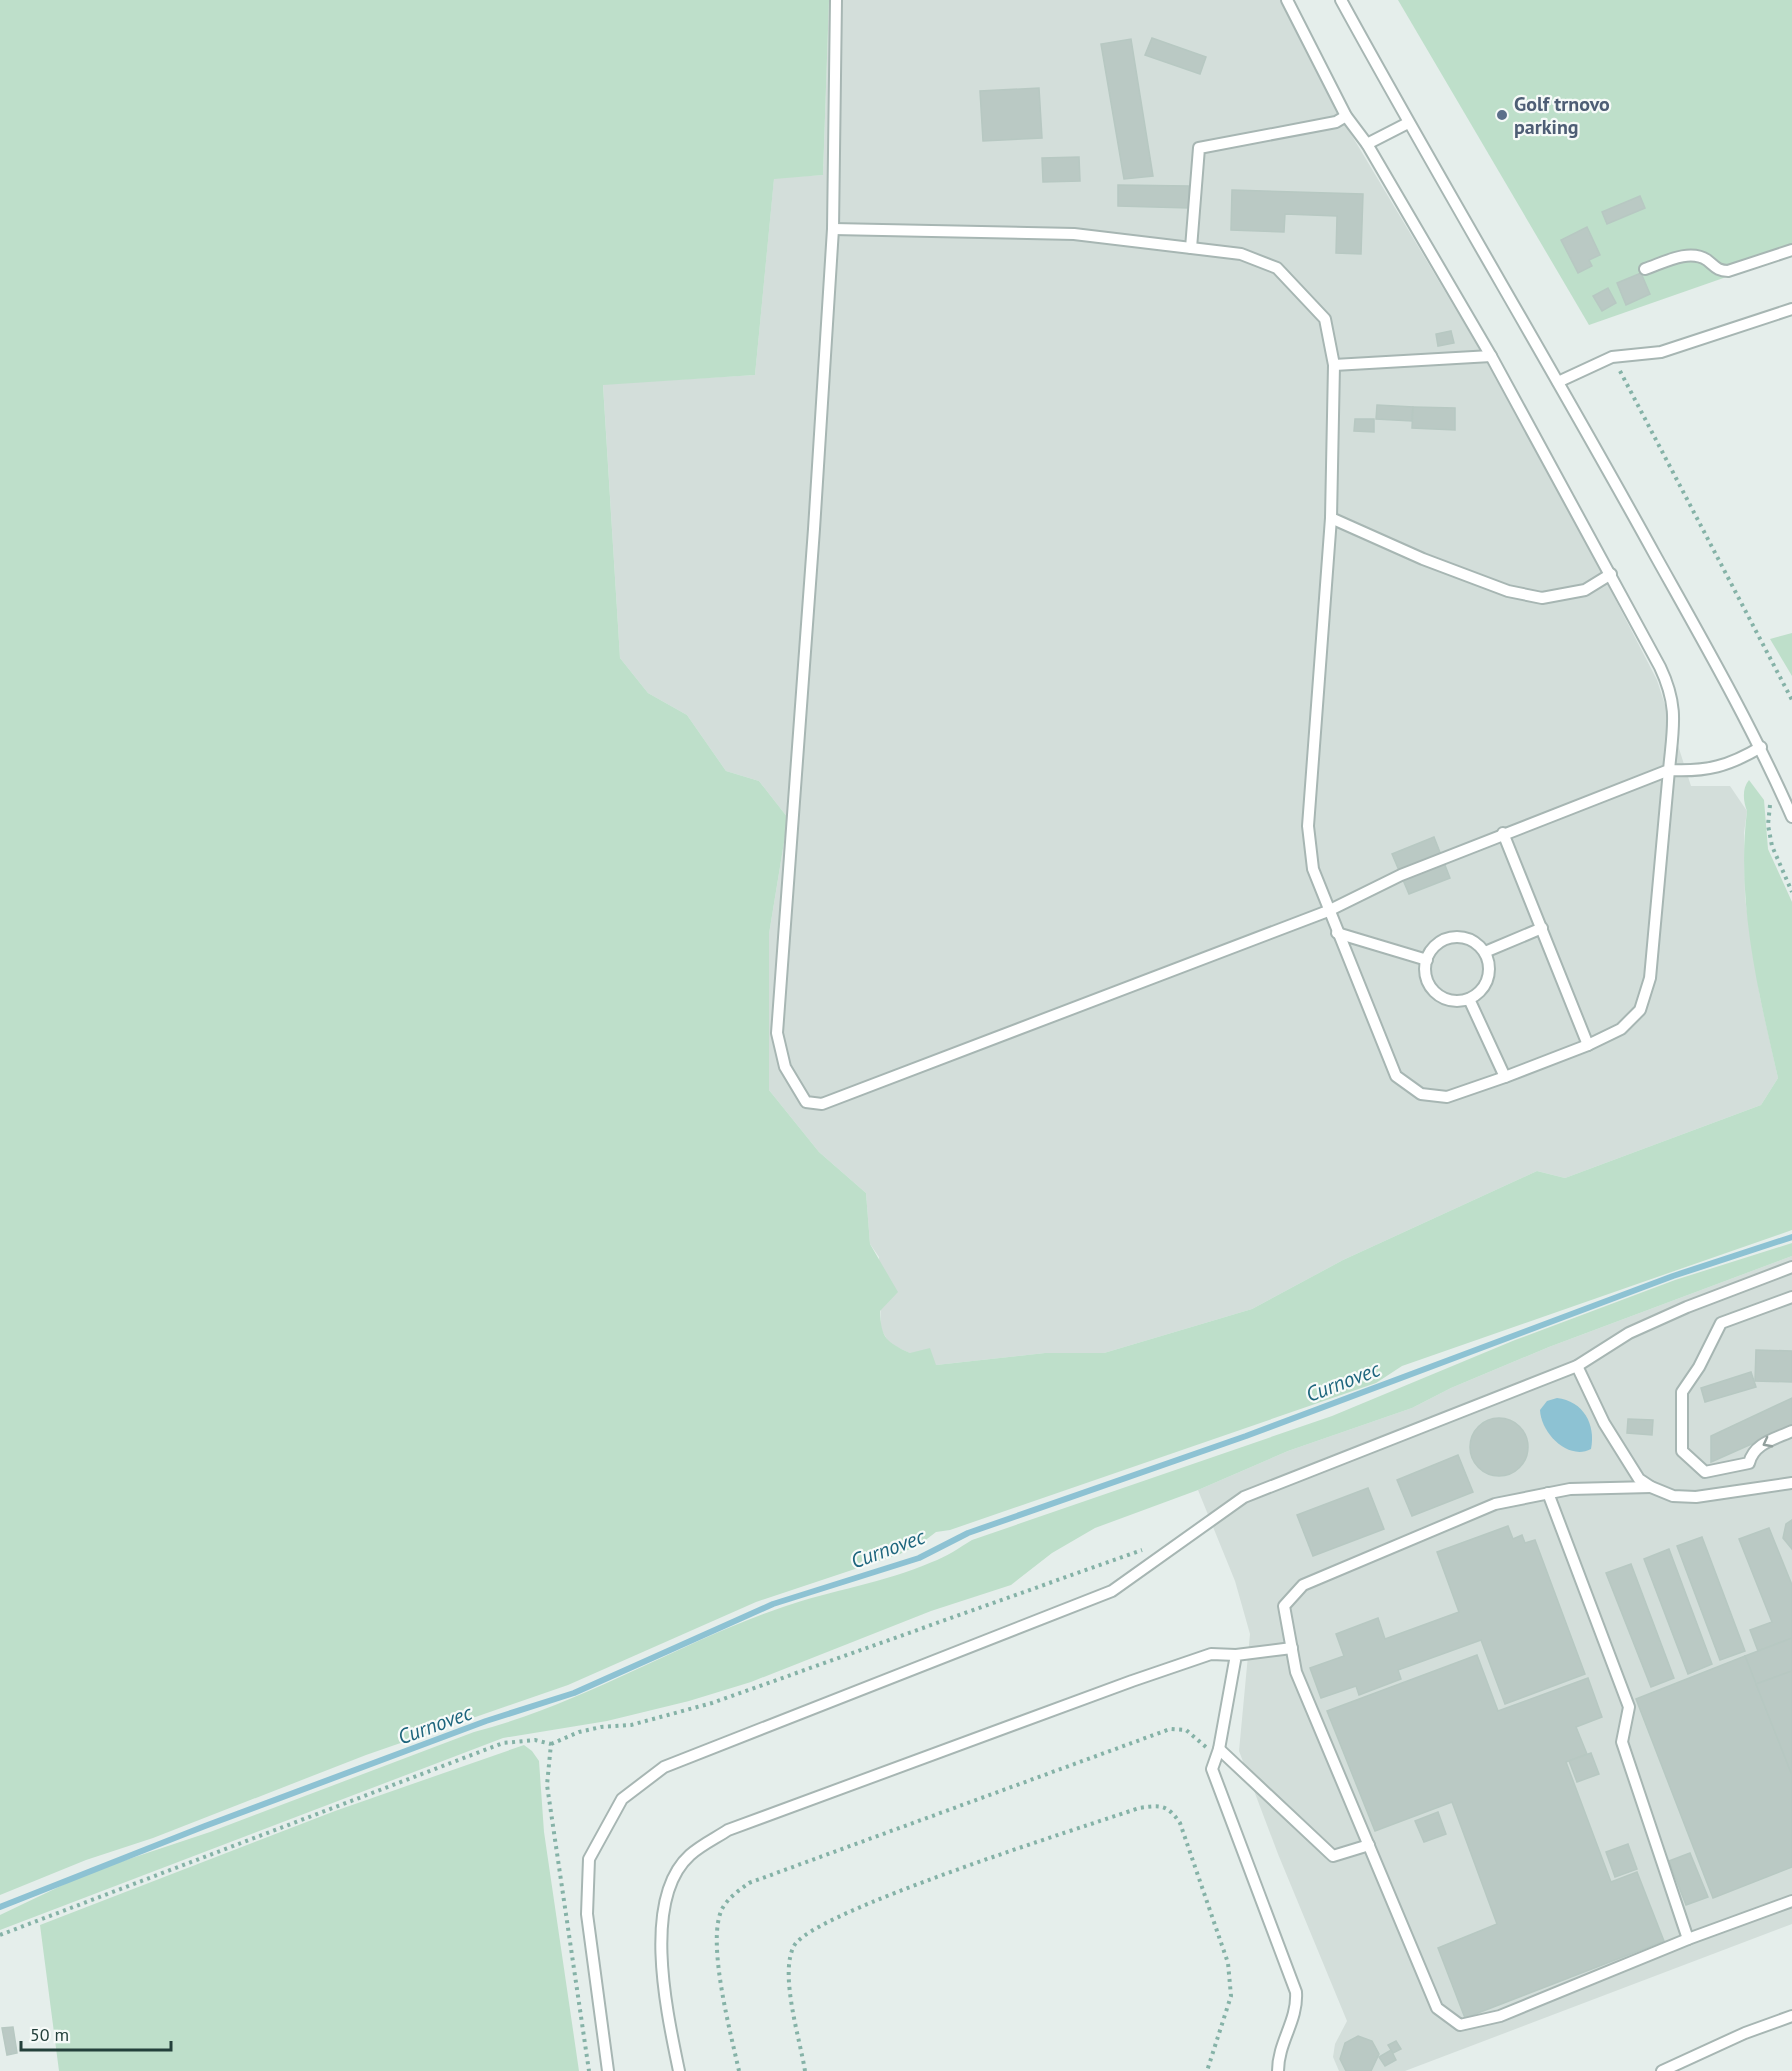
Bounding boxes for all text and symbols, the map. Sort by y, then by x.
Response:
place label: Golf trnovo parking [1514,91,1610,140]
marker: Golf trnovo parking [1495,108,1509,122]
water label: Curnovec [1302,1355,1385,1408]
one-way arrow [1762,1436,1773,1447]
water label: Curnovec [847,1522,930,1574]
water label: Curnovec [394,1698,477,1750]
scale bar [21,2014,171,2052]
text: 50 m [30,2023,69,2046]

